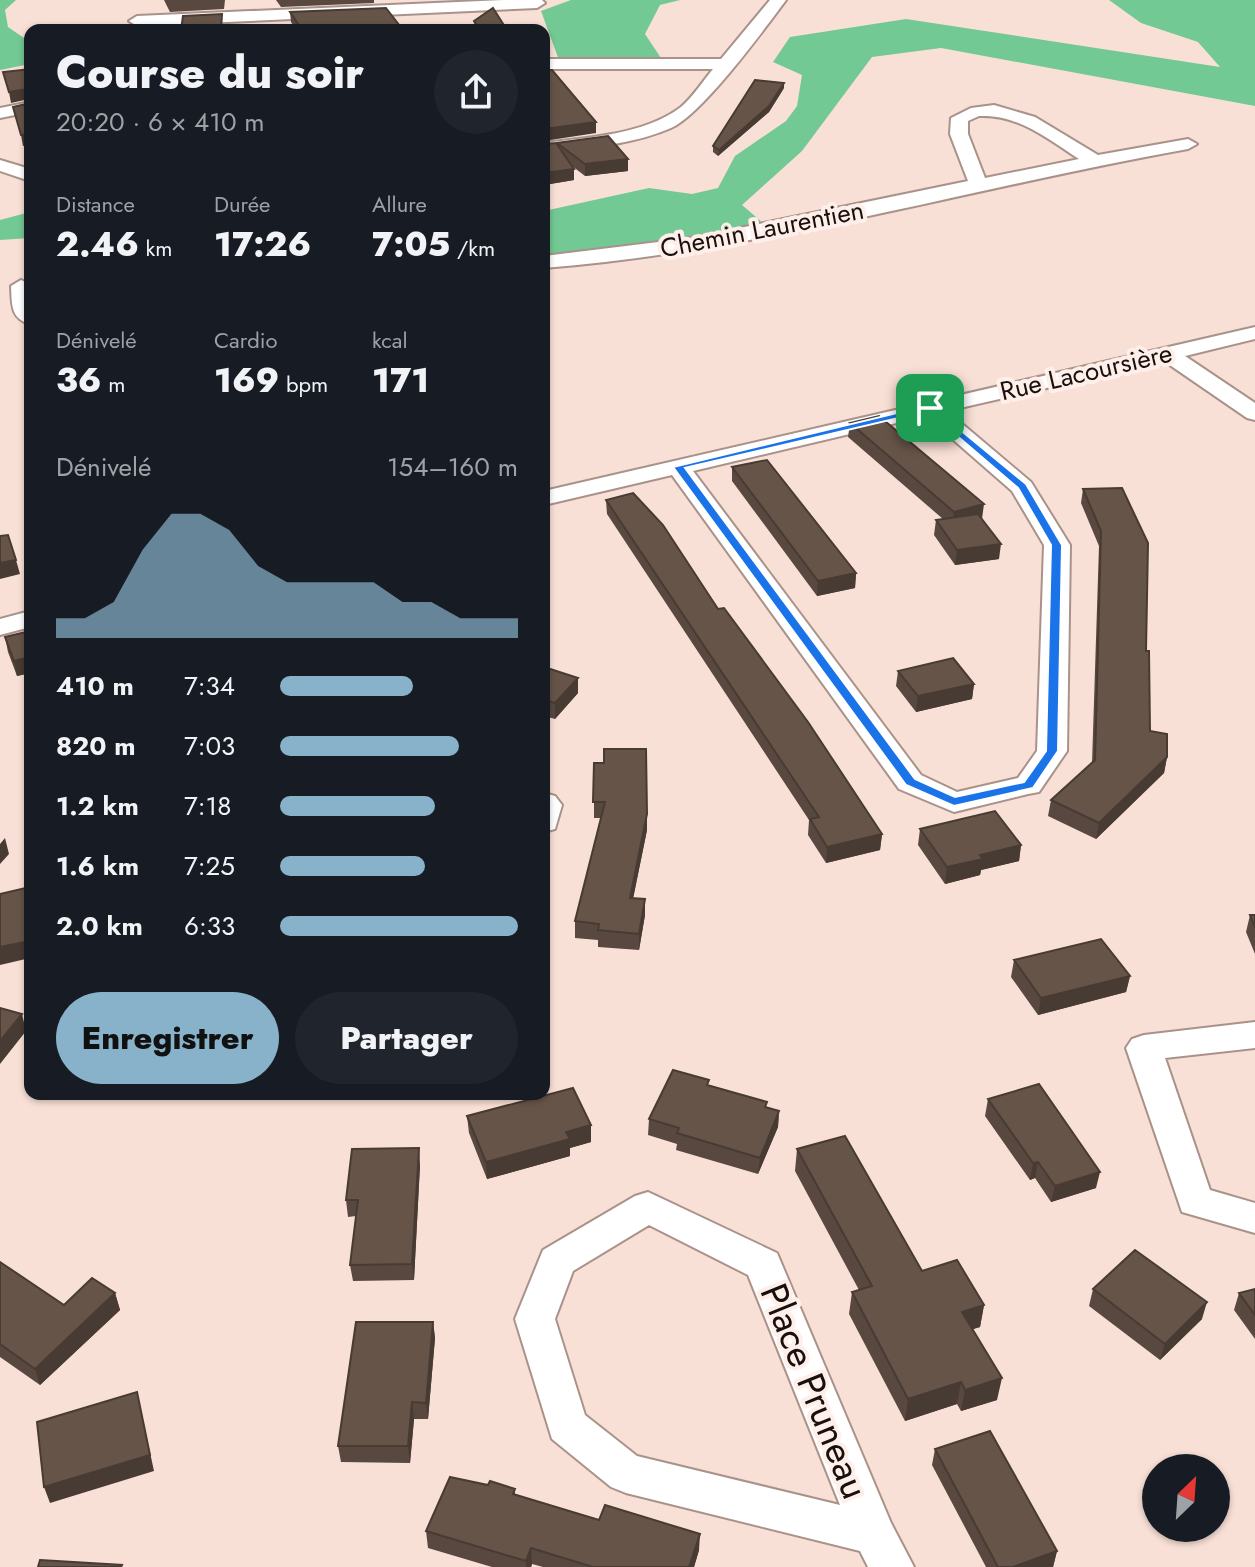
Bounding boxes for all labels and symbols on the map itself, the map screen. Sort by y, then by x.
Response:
street label: Chemin Laurentien [657,191,867,267]
street label: Rue Lacoursière [996,334,1176,410]
pin [896,374,964,442]
street label: Place Pruneau [747,1275,883,1507]
north arrow [1142,1454,1230,1542]

